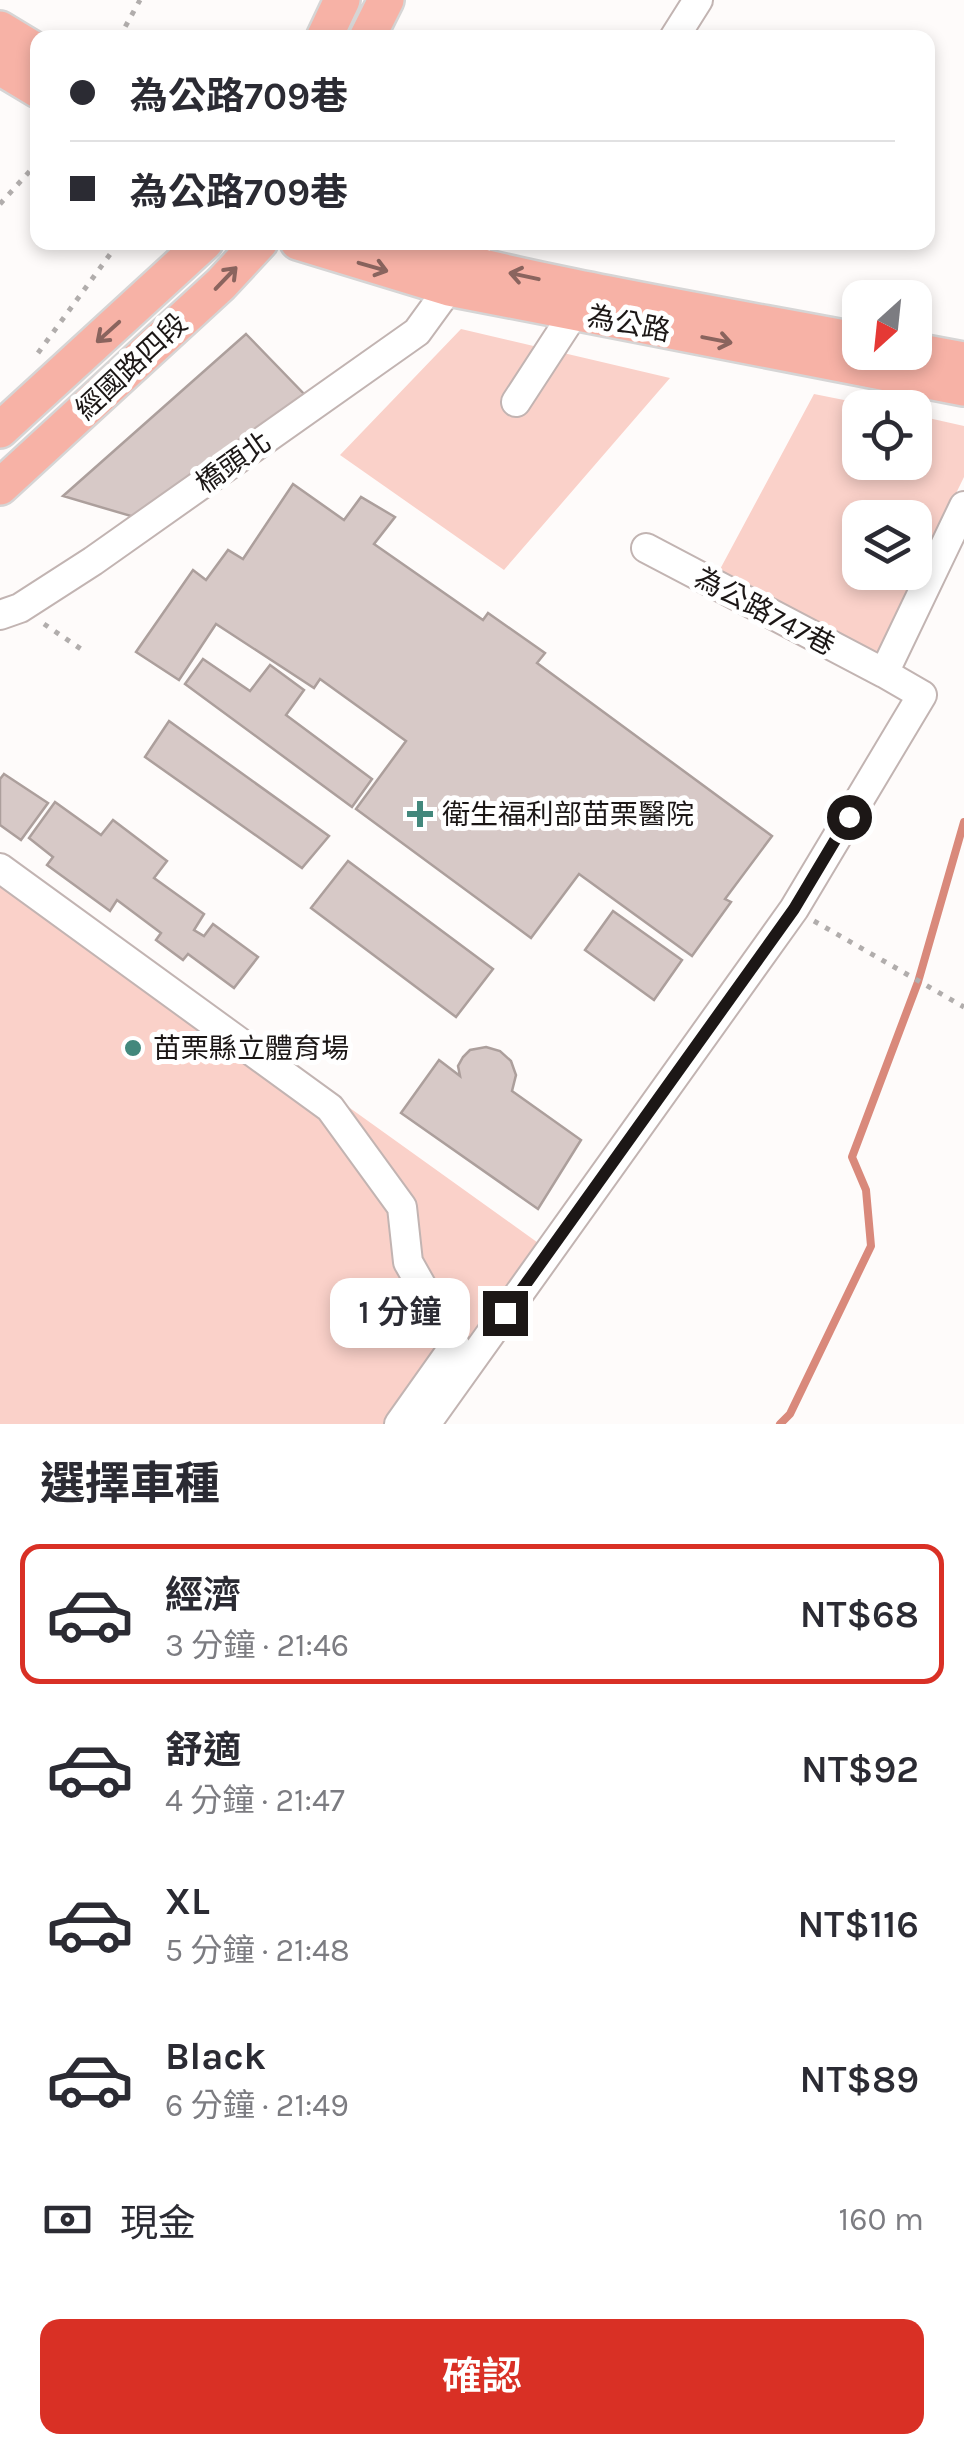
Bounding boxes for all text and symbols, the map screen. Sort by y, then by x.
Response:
text: 為公路709巷 [130,74,348,119]
text: 為公路709巷 [130,170,348,215]
one-way arrow [357,259,388,277]
one-way arrow [509,266,541,285]
one-way arrow [214,267,238,291]
north arrow [842,280,932,370]
map controls [842,280,932,590]
street label: 為公路 [585,299,673,348]
street label: 經國路四段 [69,307,194,426]
one-way arrow [96,320,121,343]
one-way arrow [700,332,732,351]
button: locate [842,390,932,480]
street label: 橋頭北 [189,425,277,500]
button: layers [842,500,932,590]
street label: 為公路747巷 [689,561,840,662]
route start [827,795,872,840]
place label: 衛生福利部苗栗醫院 [442,798,694,831]
marker: 衛生福利部苗栗醫院 [407,801,433,827]
place label: 苗栗縣立體育場 [153,1032,349,1065]
marker: 苗栗縣立體育場 [122,1037,144,1059]
callout: 1 分鐘 [330,1278,470,1348]
route end [483,1291,528,1336]
text: 1 分鐘 [358,1294,442,1331]
text: 選擇車種 [40,1458,220,1510]
icon: car [45,1569,135,1659]
text: 經濟 [165,1573,241,1618]
text: NT$68 [800,1592,919,1637]
text: 3 分鐘 · 21:46 [165,1627,349,1664]
icon: car [45,1724,135,1814]
text: 舒適 [165,1728,241,1773]
text: NT$92 [801,1747,919,1792]
text: 4 分鐘 · 21:47 [165,1782,345,1819]
icon: car [45,1879,135,1969]
text: XL [165,1879,210,1924]
text: NT$116 [797,1902,919,1947]
text: 5 分鐘 · 21:48 [165,1932,350,1969]
icon: car [45,2034,135,2124]
text: Black [165,2034,266,2079]
text: NT$89 [800,2057,919,2102]
text: 6 分鐘 · 21:49 [165,2087,349,2124]
icon: cash [40,2192,95,2247]
text: 現金 [120,2201,196,2246]
text: 160 m [839,2201,924,2238]
button: 確認 [40,2319,924,2434]

